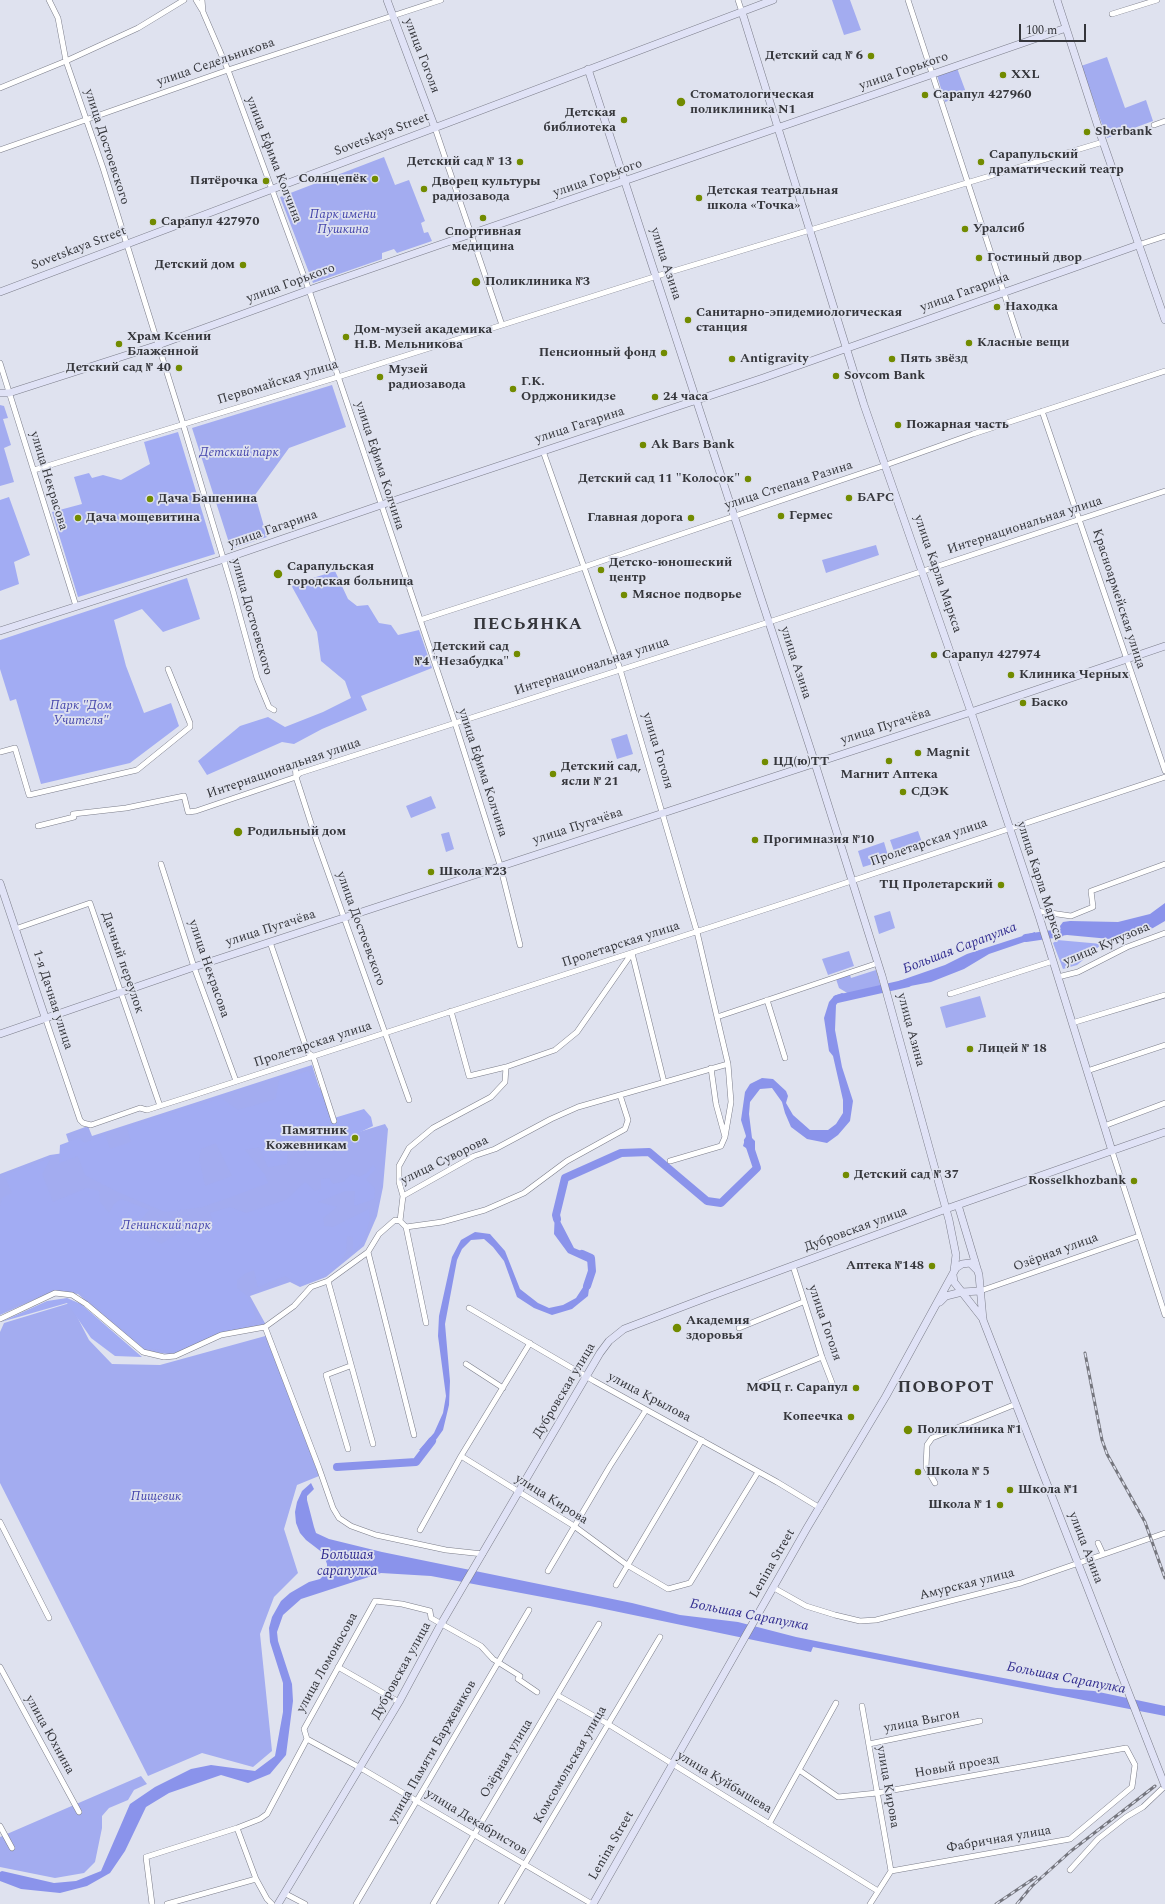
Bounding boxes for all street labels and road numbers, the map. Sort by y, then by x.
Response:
street label: улица Гоголя [400,16,442,96]
street label: улица Седельникова [155,36,277,90]
street label: улица Горького [857,49,951,95]
street label: улица Достоевского [80,87,132,207]
street label: улица Ефима Колчина [242,95,304,225]
street label: Sovetskaya Street [332,110,432,160]
street label: улица Горького [551,156,645,202]
street label: Sovetskaya Street [29,224,129,274]
street label: улица Азина [646,226,684,302]
street label: улица Горького [245,261,337,307]
street label: улица Гагарина [919,270,1011,316]
street label: Первомайская улица [216,357,340,409]
street label: улица Ефима Колчина [351,400,407,532]
street label: улица Гагарина [533,404,627,448]
street label: улица Некрасова [26,430,70,532]
street label: улица Степана Разина [723,458,855,514]
street label: Интернациональная улица [946,494,1104,558]
street label: улица Гагарина [226,507,320,553]
street label: улица Карла Маркса [910,513,964,635]
street label: Красноармейская улица [1088,527,1148,671]
street label: улица Достоевского [227,557,275,677]
street label: улица Азина [776,625,814,701]
street label: Интернациональная улица [513,635,671,699]
street label: улица Пугачёва [839,705,933,749]
street label: улица Ефима Колчина [454,707,510,839]
street label: улица Гоголя [638,711,676,791]
street label: Интернациональная улица [205,735,363,803]
street label: улица Пугачёва [531,805,625,849]
street label: Пролетарская улица [868,816,990,870]
street label: улица Карла Маркса [1013,820,1065,942]
street label: улица Достоевского [332,870,388,988]
street label: улица Пугачёва [224,907,318,951]
street label: Дачный переулок [97,910,147,1016]
street label: улица Некрасова [184,918,232,1020]
street label: Пролетарская улица [560,919,682,971]
street label: улица Кутузова [1062,920,1152,970]
street label: 1-я Дачная улица [29,948,75,1052]
street label: улица Азина [893,992,927,1068]
street label: Пролетарская улица [252,1019,374,1071]
street label: улица Суворова [399,1133,491,1189]
street label: Дубровская улица [802,1204,910,1256]
street label: Озёрная улица [1011,1230,1101,1276]
street label: улица Гоголя [804,1283,844,1363]
street label: Дубровская улица [530,1340,600,1442]
street label: улица Крылова [605,1370,693,1426]
street label: улица Кирова [512,1471,590,1529]
street label: улица Азина [1064,1510,1106,1586]
street label: Lenina Street [747,1527,799,1601]
street label: Амурская улица [918,1566,1016,1604]
street label: улица Ломоносова [294,1610,362,1716]
street label: Дубровская улица [369,1620,435,1722]
street label: улица Памяти Баржевиков [386,1678,480,1826]
street label: улица Юхнина [21,1693,77,1777]
street label: Комсомольская улица [531,1703,611,1827]
street label: улица Выгон [883,1707,961,1737]
street label: Озёрная улица [477,1717,537,1801]
street label: улица Кирова [872,1745,902,1829]
street label: улица Куйбышева [674,1749,774,1817]
street label: Новый проезд [913,1752,1001,1782]
street label: улица Декабристов [422,1787,530,1859]
street label: Lenina Street [586,1809,638,1883]
street label: Фабричная улица [945,1823,1053,1857]

